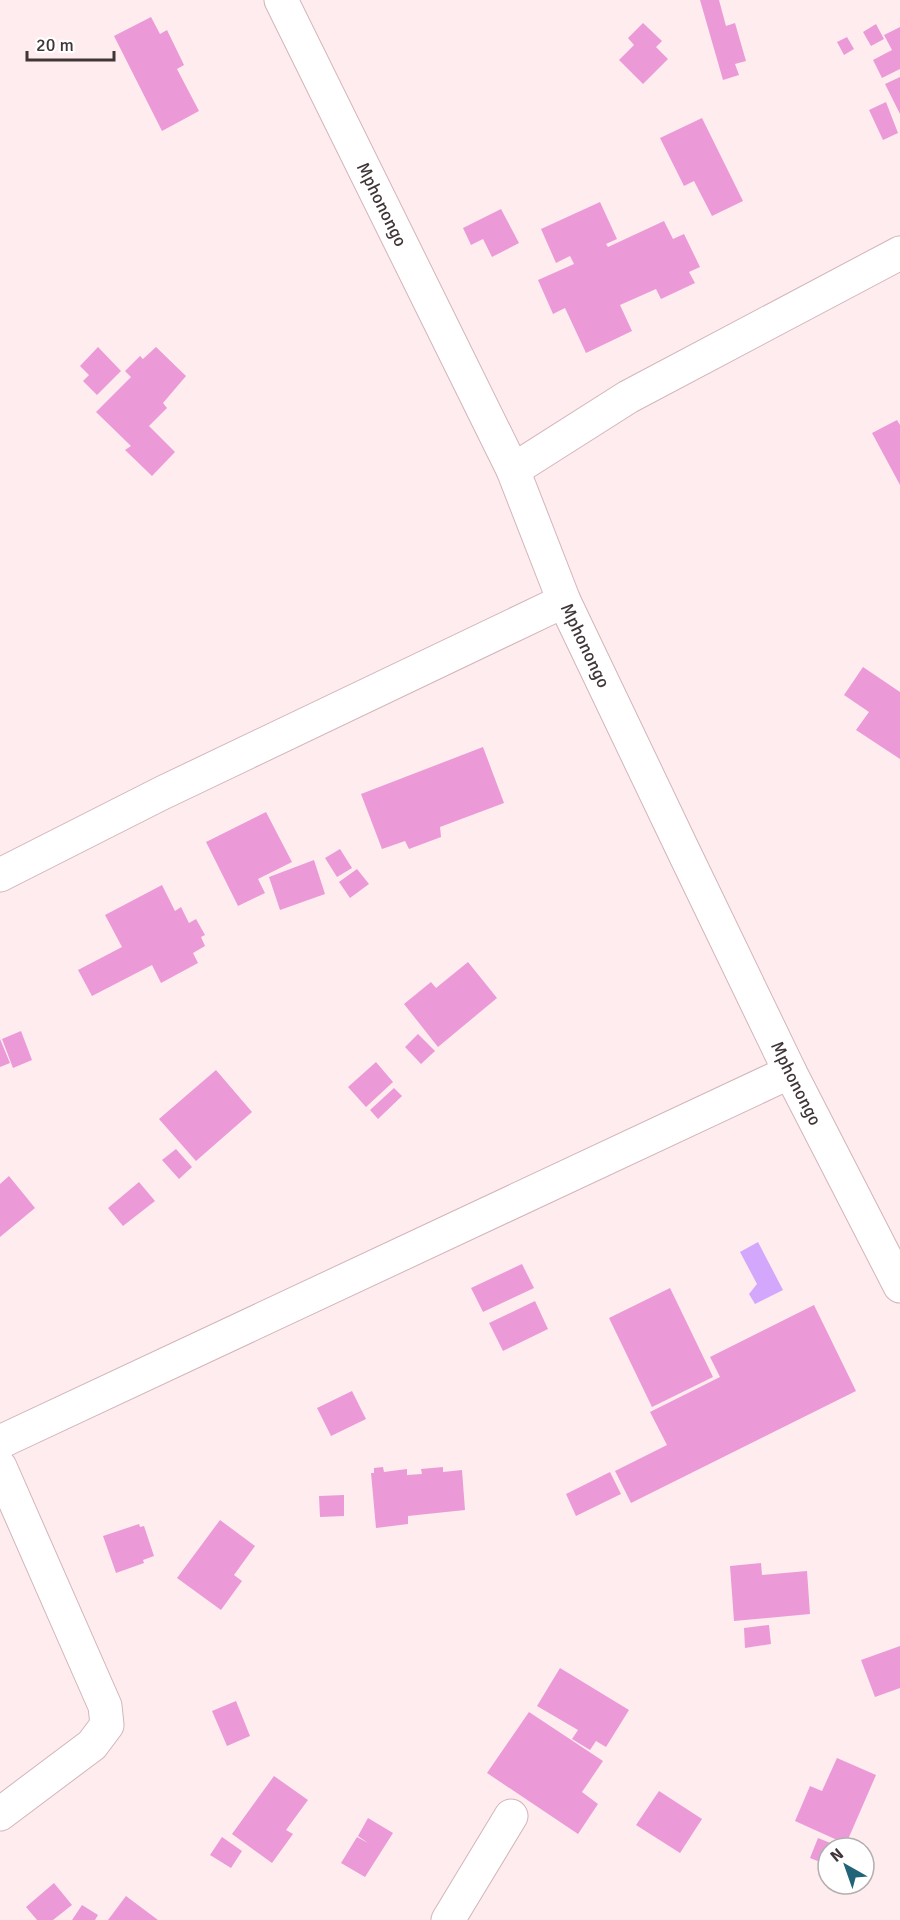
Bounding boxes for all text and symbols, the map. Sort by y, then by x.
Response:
scale bar [27,24,114,62]
text: 20 m [36,34,74,56]
street label: Mphonongo [352,159,412,250]
street label: Mphonongo [556,600,615,691]
street label: Mphonongo [766,1038,827,1129]
north arrow [816,1836,876,1896]
text: N [826,1844,848,1867]

